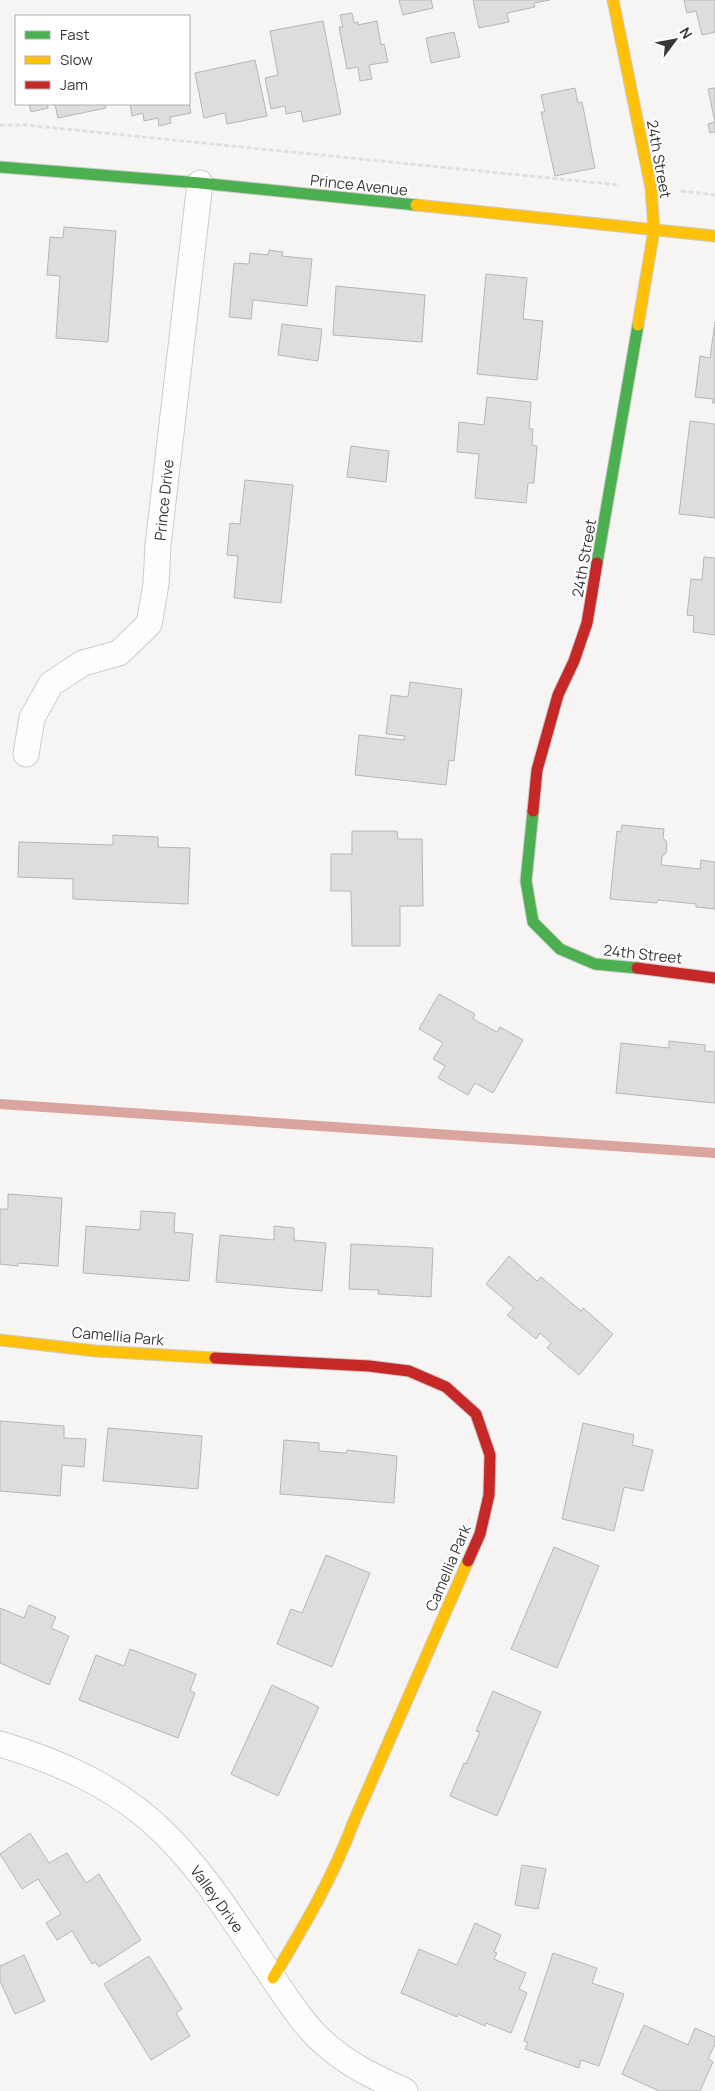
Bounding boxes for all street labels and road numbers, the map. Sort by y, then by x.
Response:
street label: 24th Street [642,118,676,200]
street label: Prince Avenue [309,169,409,201]
street label: Prince Drive [149,458,179,542]
street label: 24th Street [567,517,601,599]
street label: 24th Street [603,939,683,969]
street label: Camellia Park [71,1322,165,1351]
street label: Camellia Park [420,1521,476,1615]
street label: Valley Drive [185,1861,249,1937]

